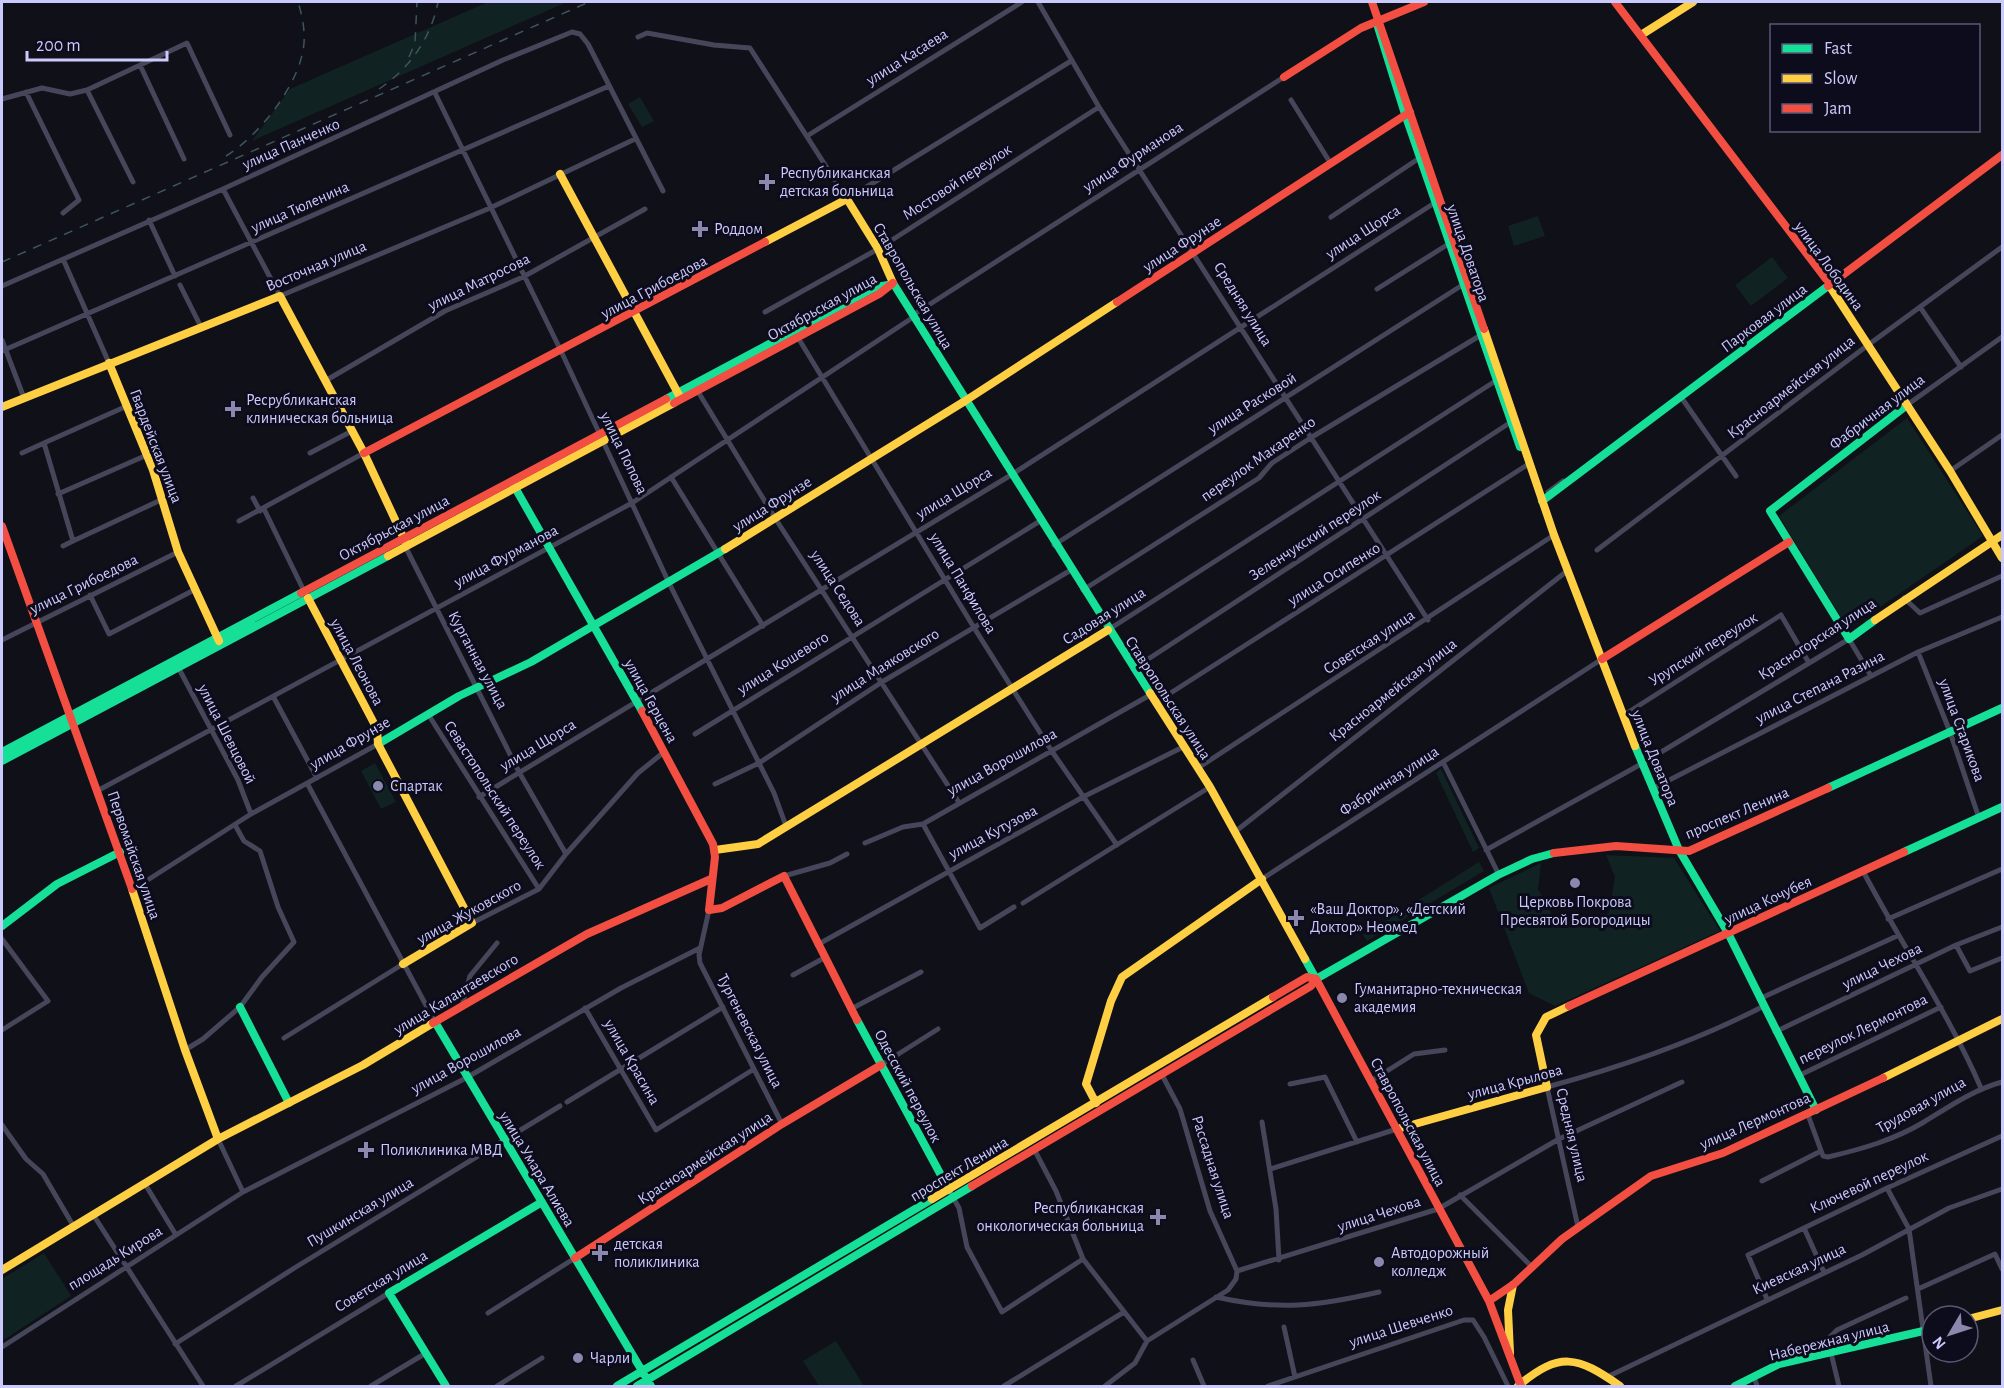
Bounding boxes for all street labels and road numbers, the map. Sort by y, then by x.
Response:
street label: улица Касаева [863,26,951,90]
street label: улица Панченко [239,115,343,174]
street label: улица Фурманова [1079,119,1186,197]
street label: Мостовой переулок [900,141,1015,224]
street label: улица Тюленина [248,178,352,237]
street label: улица Доватора [1443,201,1492,304]
street label: улица Щорса [1322,202,1404,263]
street label: улица Фрунзе [1139,213,1225,277]
street label: улица Лободина [1790,218,1866,314]
street label: Ставропольская улица [869,220,956,353]
street label: Восточная улица [263,238,369,295]
street label: улица Матросова [425,250,533,315]
street label: улица Грибоедова [597,252,710,323]
street label: Средняя улица [1210,259,1275,350]
street label: Октябрьская улица [765,270,880,345]
street label: Парковая улица [1718,281,1811,356]
street label: Красноармейская улица [1724,332,1858,442]
street label: улица Расковой [1204,370,1299,438]
street label: Фабричная улица [1826,371,1928,454]
street label: Гвардейская улица [126,387,185,506]
street label: улица Попова [596,408,651,497]
street label: переулок Макаренко [1198,413,1319,505]
street label: улица Щорса [912,464,995,523]
street label: улица Фрунзе [729,473,815,536]
street label: Зеленчукский переулок [1246,486,1385,584]
street label: Октябрьская улица [336,492,452,565]
street label: улица Фурманова [450,522,561,591]
street label: улица Панфилова [925,529,999,637]
street label: улица Осипенко [1284,539,1384,610]
street label: улица Седова [806,546,868,629]
street label: улица Грибоедова [27,551,141,618]
street label: Садовая улица [1060,584,1149,649]
street label: Красногорская улица [1755,595,1879,684]
street label: Советская улица [1320,607,1418,678]
street label: Курганная улица [445,608,511,712]
street label: Урупский переулок [1646,609,1761,690]
street label: улица Леонова [326,615,387,708]
street label: улица Маяковского [827,625,943,706]
street label: улица Кошевого [734,629,832,699]
street label: Ставропольская улица [1121,633,1214,763]
street label: Красноармейская улица [1326,635,1460,745]
street label: улица Степана Разина [1752,648,1887,728]
street label: улица Герцена [620,655,681,746]
street label: улица Старикова [1935,675,1988,784]
street label: улица Шевцовой [194,681,259,787]
street label: улица Доватора [1627,707,1682,809]
street label: улица Фрунзе [306,714,393,774]
street label: улица Щорса [496,716,579,775]
street label: Севастопольский переулок [440,718,549,873]
street label: улица Ворошилова [944,725,1060,800]
street label: Фабричная улица [1337,743,1442,820]
street label: проспект Ленина [1683,784,1791,842]
street label: Первомайская улица [104,789,164,922]
street label: улица Кутузова [945,802,1040,863]
street label: улица Кочубея [1721,873,1814,928]
street label: улица Жуковского [413,877,524,949]
street label: улица Чехова [1839,940,1925,993]
street label: улица Калантаевского [390,950,522,1039]
street label: Тургеневская улица [713,971,786,1091]
street label: переулок Лермонтова [1796,991,1930,1068]
street label: улица Красина [600,1016,663,1108]
street label: улица Ворошилова [408,1023,524,1098]
street label: Одесский переулок [871,1027,945,1146]
street label: Ставропольская улица [1366,1055,1449,1190]
street label: улица Крылова [1465,1062,1564,1104]
street label: Трудовая улица [1874,1074,1969,1137]
street label: Средняя улица [1552,1086,1591,1184]
street label: улица Лермонтова [1696,1090,1813,1154]
street label: улица Умара Алиева [495,1108,578,1230]
street label: Красноармейская улица [635,1109,776,1208]
street label: Рассадная улица [1188,1113,1237,1221]
street label: проспект Ленина [907,1134,1011,1204]
street label: Ключевой переулок [1807,1147,1932,1217]
street label: Пушкинская улица [304,1174,417,1251]
street label: улица Чехова [1335,1193,1423,1236]
street label: площадь Кирова [65,1223,165,1293]
street label: Киевская улица [1750,1240,1849,1299]
street label: Советская улица [332,1247,431,1316]
street label: улица Шевченко [1346,1302,1455,1352]
street label: Набережная улица [1767,1318,1891,1365]

